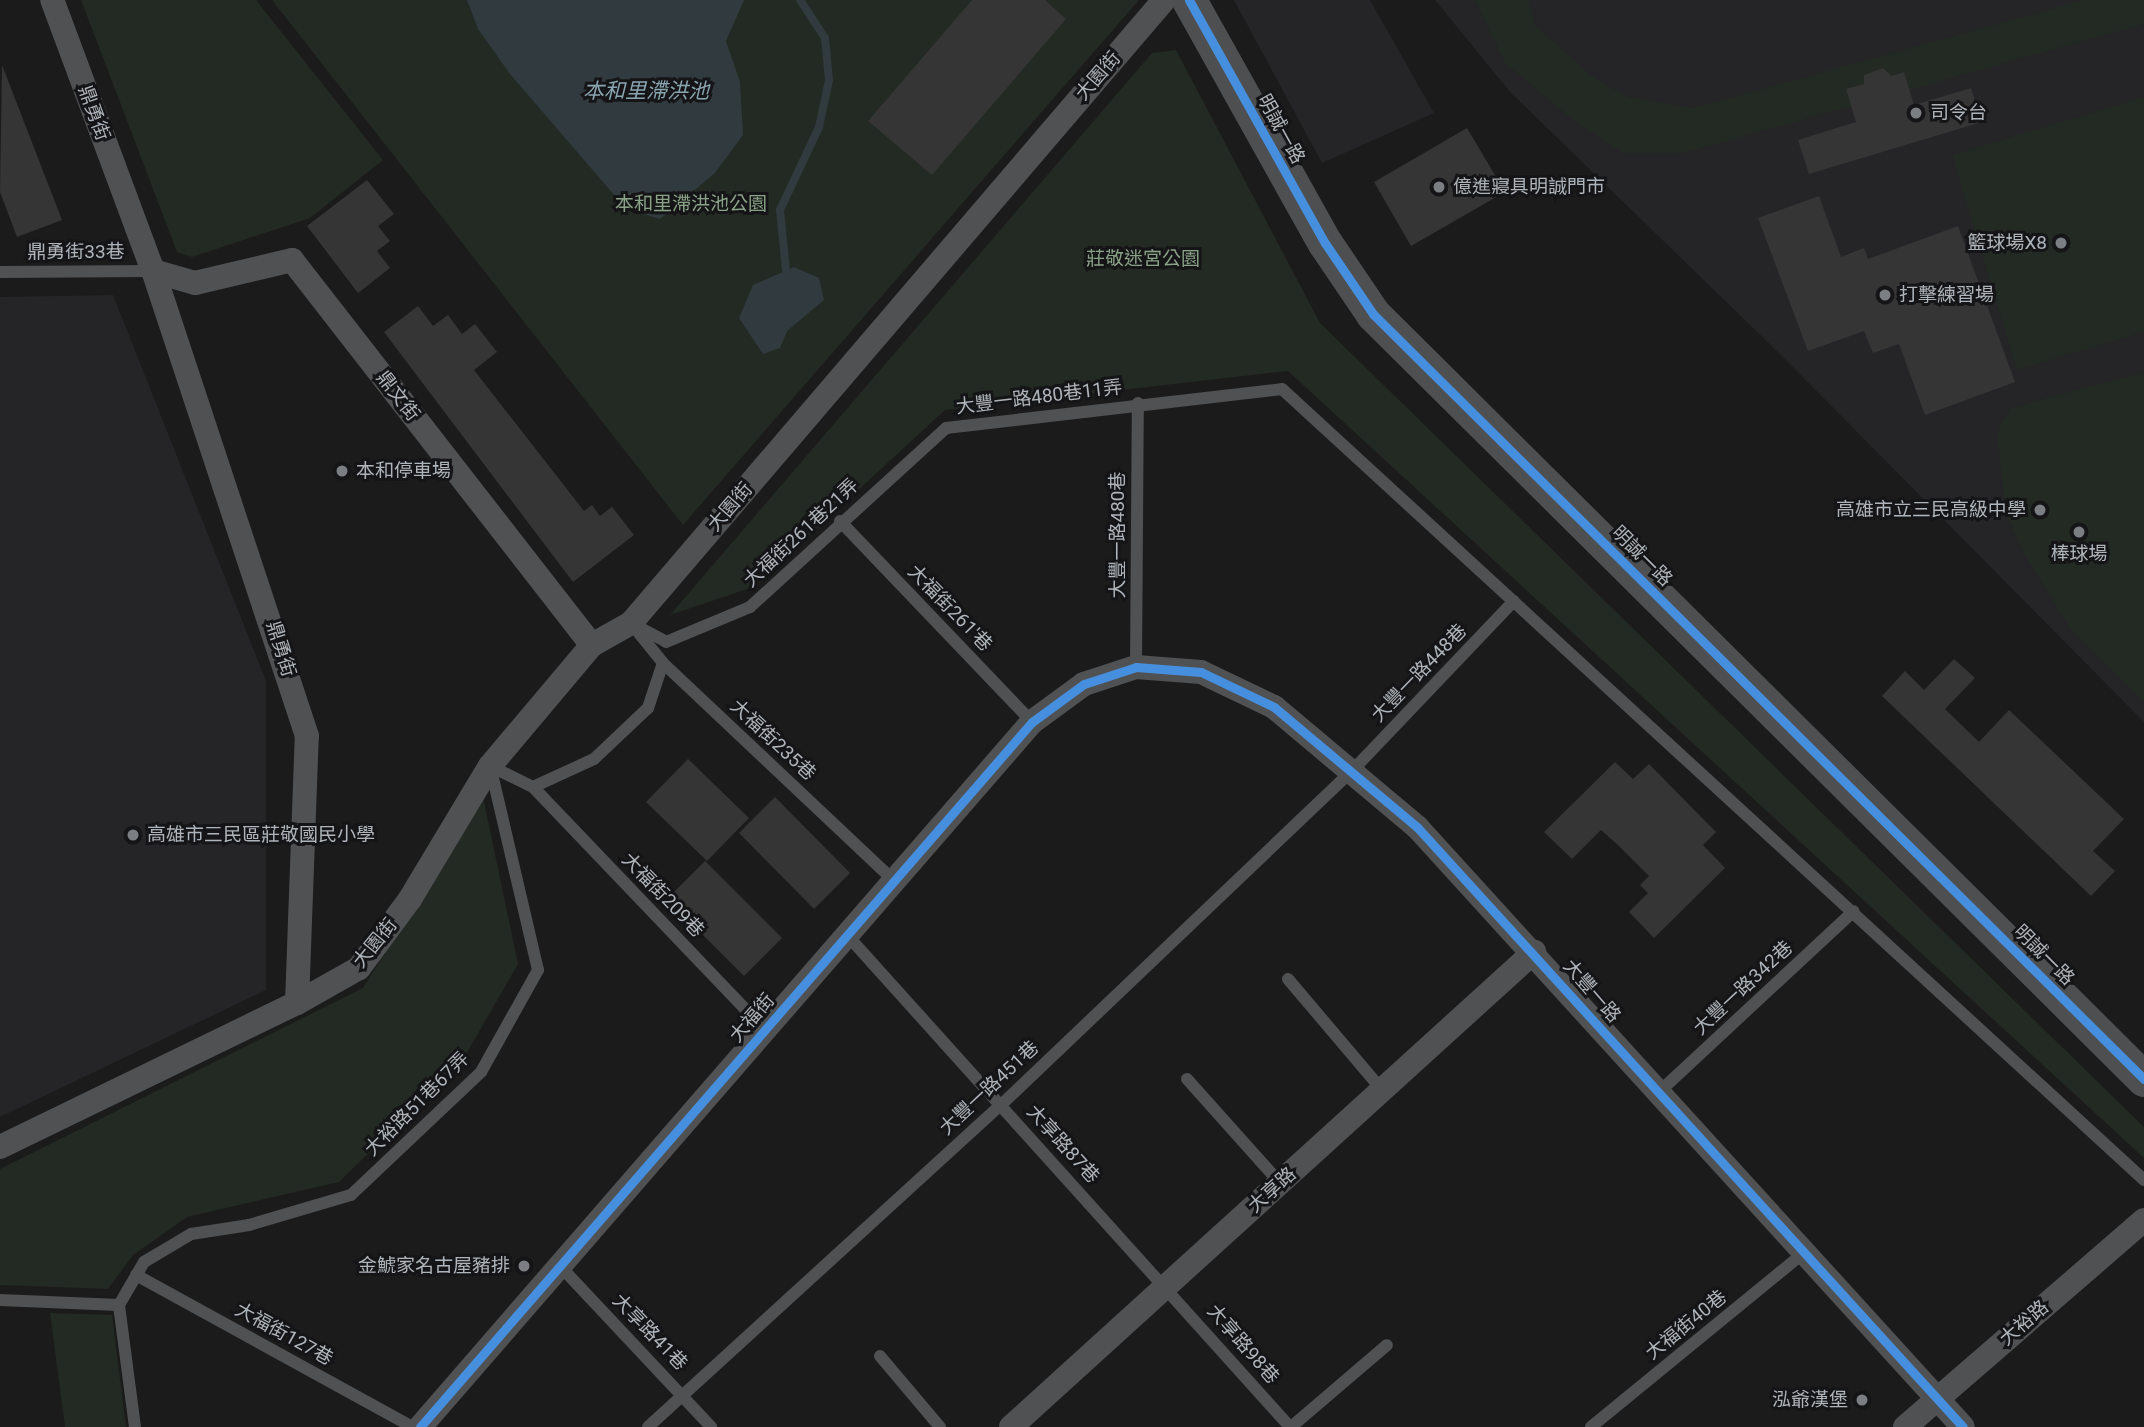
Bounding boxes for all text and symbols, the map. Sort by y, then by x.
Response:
street label: 大園街 [1071,47,1125,105]
water label: 本和里滯洪池 [583,78,709,104]
street label: 鼎勇街 [74,82,114,144]
street label: 明誠一路 [1253,90,1309,168]
place label: 司令台 [1930,102,1987,124]
marker: 司令台 [1908,105,1924,121]
place label: 億進寢具明誠門市 [1453,176,1605,198]
marker: 億進寢具明誠門市 [1431,179,1447,195]
park label: 本和里滯洪池公園 [615,193,767,215]
place label: 籃球場X8 [1967,232,2047,254]
marker: 籃球場X8 [2053,235,2069,251]
street label: 鼎勇街33巷 [27,241,125,263]
park label: 莊敬迷宮公園 [1086,248,1200,270]
place label: 打擊練習場 [1899,284,1994,306]
marker: 打擊練習場 [1877,287,1893,303]
street label: 鼎文街 [371,367,425,425]
street label: 大豐一路480巷11弄 [955,375,1123,419]
place label: 本和停車場 [356,460,451,482]
marker: 本和停車場 [334,463,350,479]
street label: 大豐一路480巷 [1107,471,1129,599]
street label: 大福街261巷21弄 [739,474,863,592]
street label: 大園街 [703,478,757,536]
place label: 高雄市立三民高級中學 [1836,499,2026,521]
marker: 高雄市立三民高級中學 [2032,502,2048,518]
street label: 明誠一路 [1607,521,1677,591]
marker: 棒球場 [2071,524,2087,540]
place label: 棒球場 [2051,543,2107,565]
street label: 大福街261'巷 [903,560,997,656]
street label: 鼎勇街 [262,618,300,680]
street label: 大豐一路448巷 [1367,619,1471,727]
street label: 大福街235巷 [726,695,820,785]
place label: 高雄市三民區莊敬國民小學 [147,824,375,846]
marker: 高雄市三民區莊敬國民小學 [125,827,141,843]
street label: 大福街209巷 [617,848,709,942]
street label: 大園街 [348,914,402,972]
street label: 明誠一路 [2009,920,2079,990]
street label: 大豐一路342巷 [1689,936,1797,1040]
street label: 大豐一路 [1558,955,1626,1027]
street label: 大福街 [725,989,779,1047]
street label: 大豐一路451巷 [935,1036,1043,1140]
street label: 大裕路51巷67弄 [360,1047,474,1161]
street label: 大享路87巷 [1022,1100,1104,1188]
street label: 大享路 [1243,1162,1301,1218]
place label: 金鯱家名古屋豬排 [358,1255,510,1277]
marker: 金鯱家名古屋豬排 [516,1258,532,1274]
street label: 大福街40巷 [1641,1286,1731,1364]
street label: 大享路41巷 [608,1289,692,1375]
street label: 大裕路 [1995,1296,2053,1350]
street label: 大福街127巷 [231,1298,337,1370]
street label: 大享路98巷 [1202,1300,1284,1388]
place label: 泓爺漢堡 [1772,1389,1848,1411]
marker: 泓爺漢堡 [1854,1392,1870,1408]

